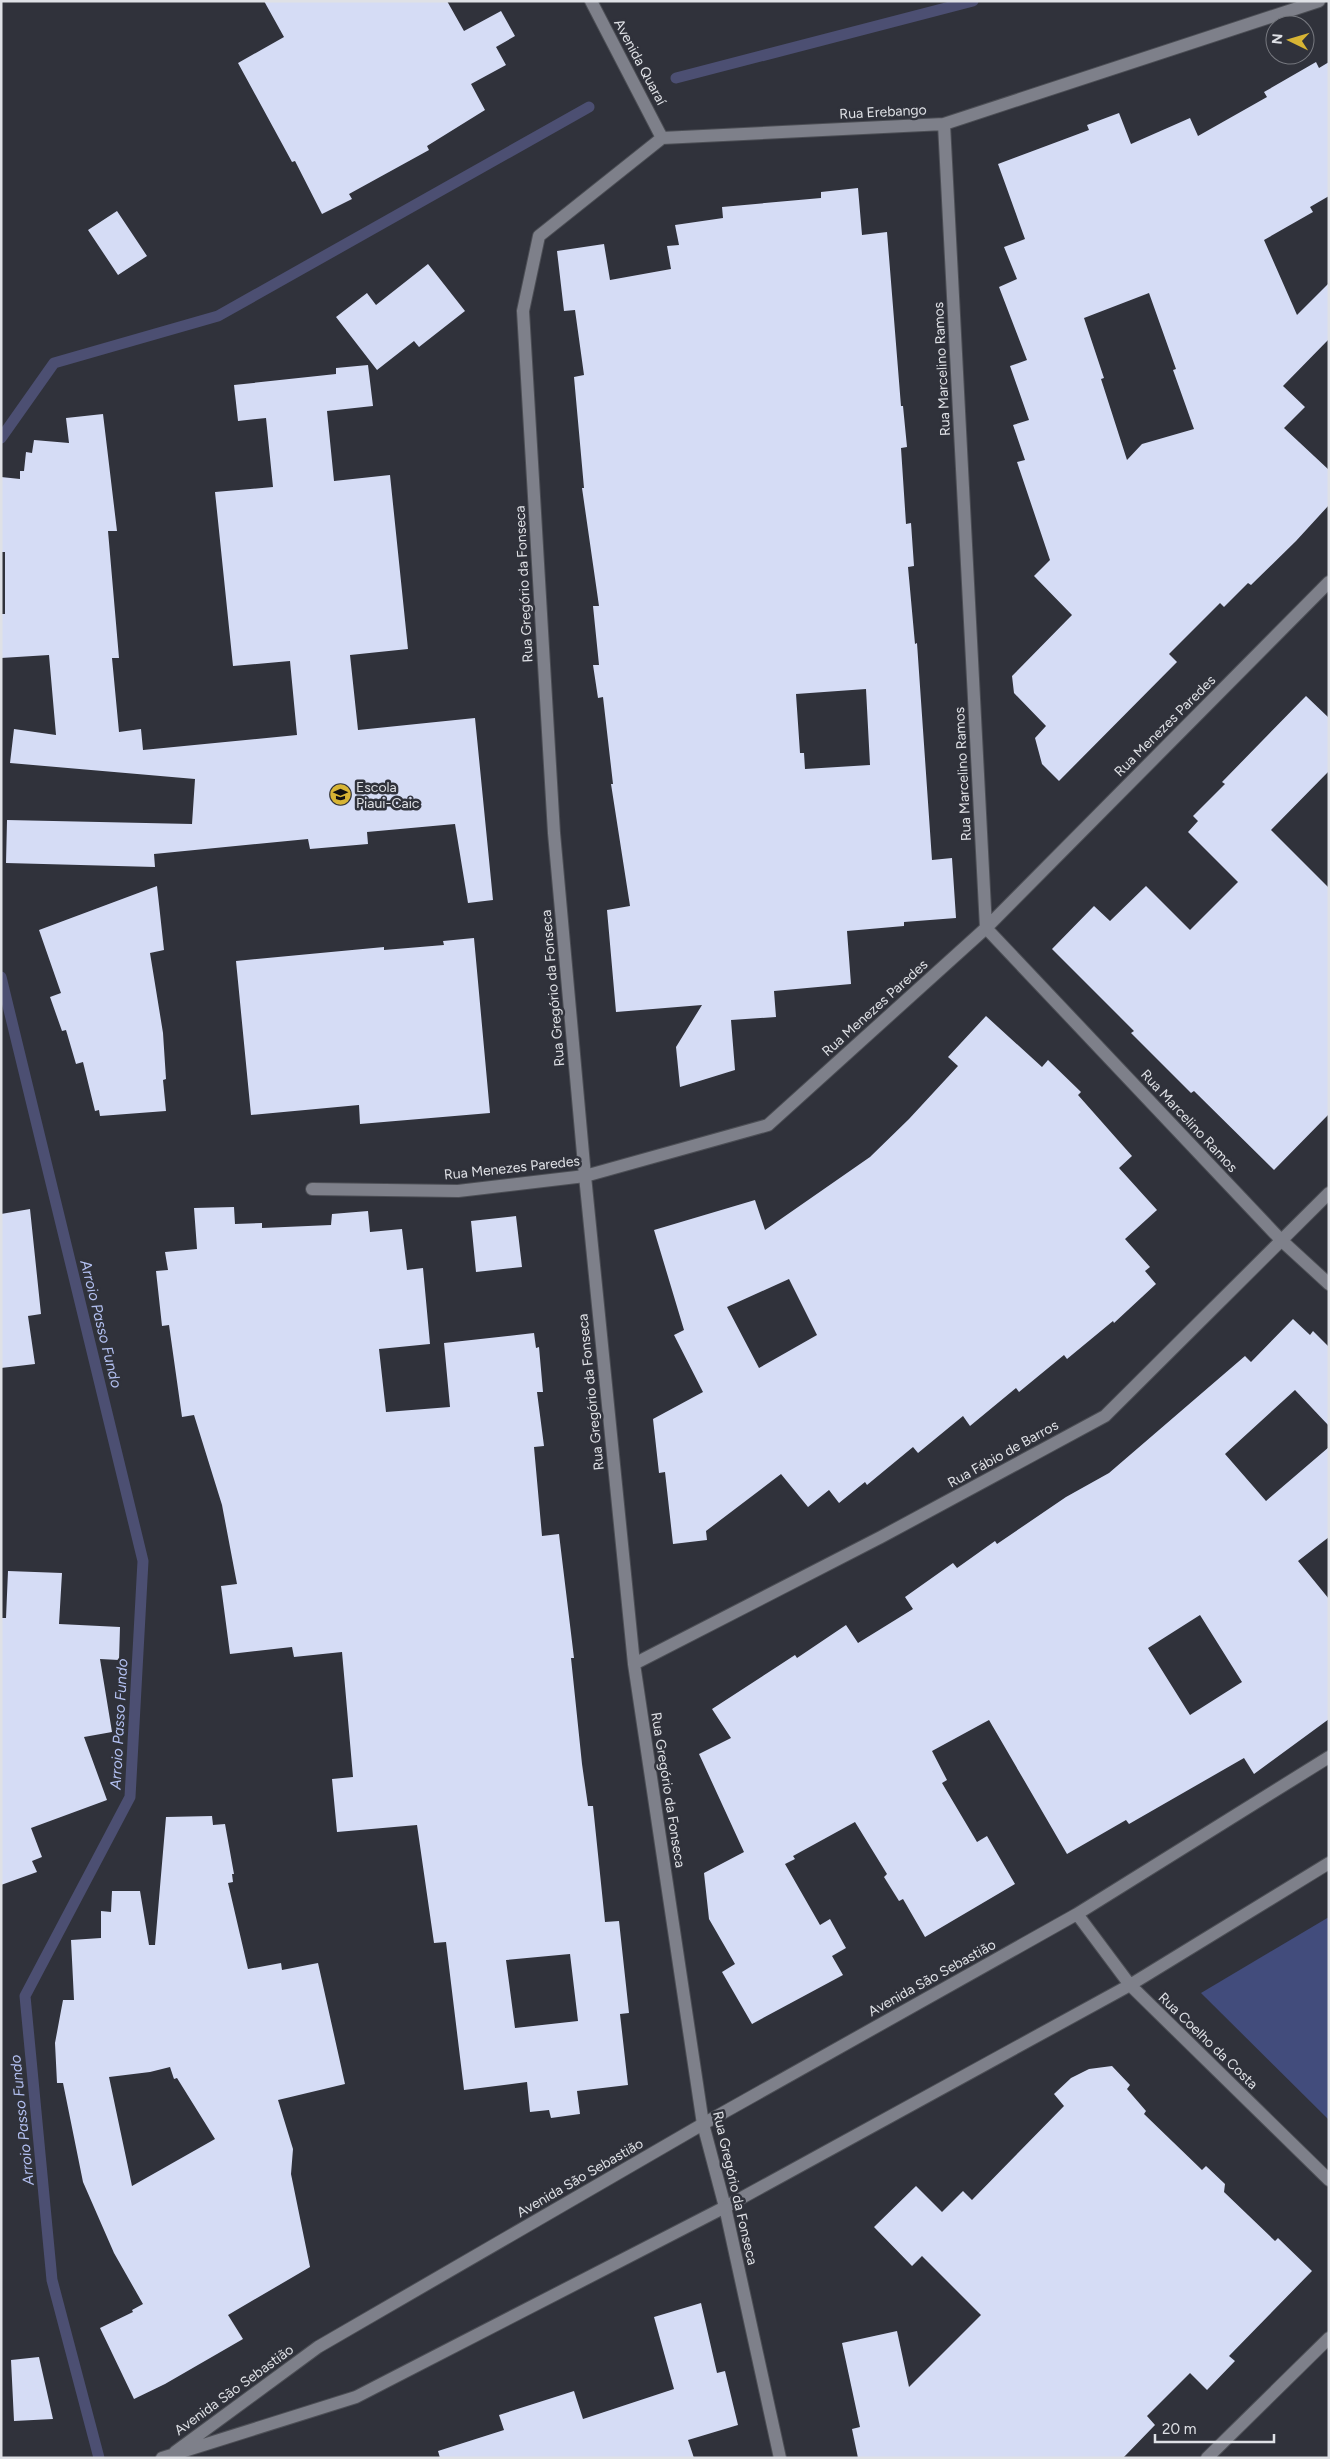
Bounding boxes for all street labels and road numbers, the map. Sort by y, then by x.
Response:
street label: Avenida Quaraí [610,16,670,109]
street label: Rua Erebango [839,101,927,123]
street label: Rua Marcelino Ramos [930,301,954,437]
street label: Rua Gregório da Fonseca [511,505,537,663]
street label: Rua Menezes Paredes [1111,672,1219,780]
street label: Rua Marcelino Ramos [951,706,975,842]
street label: Rua Gregório da Fonseca [538,909,568,1067]
street label: Rua Menezes Paredes [819,956,931,1060]
street label: Rua Marcelino Ramos [1137,1066,1241,1176]
street label: Rua Menezes Paredes [443,1152,581,1184]
street label: Rua Gregório da Fonseca [574,1313,608,1471]
street label: Rua Fábio de Barros [945,1417,1061,1491]
street label: Rua Gregório da Fonseca [647,1711,689,1869]
street label: Avenida São Sebastião [865,1936,999,2020]
street label: Rua Coelho da Costa [1155,1989,1261,2093]
street label: Rua Gregório da Fonseca [709,2109,761,2267]
street label: Avenida São Sebastião [514,2135,646,2221]
street label: Avenida São Sebastião [171,2341,297,2439]

